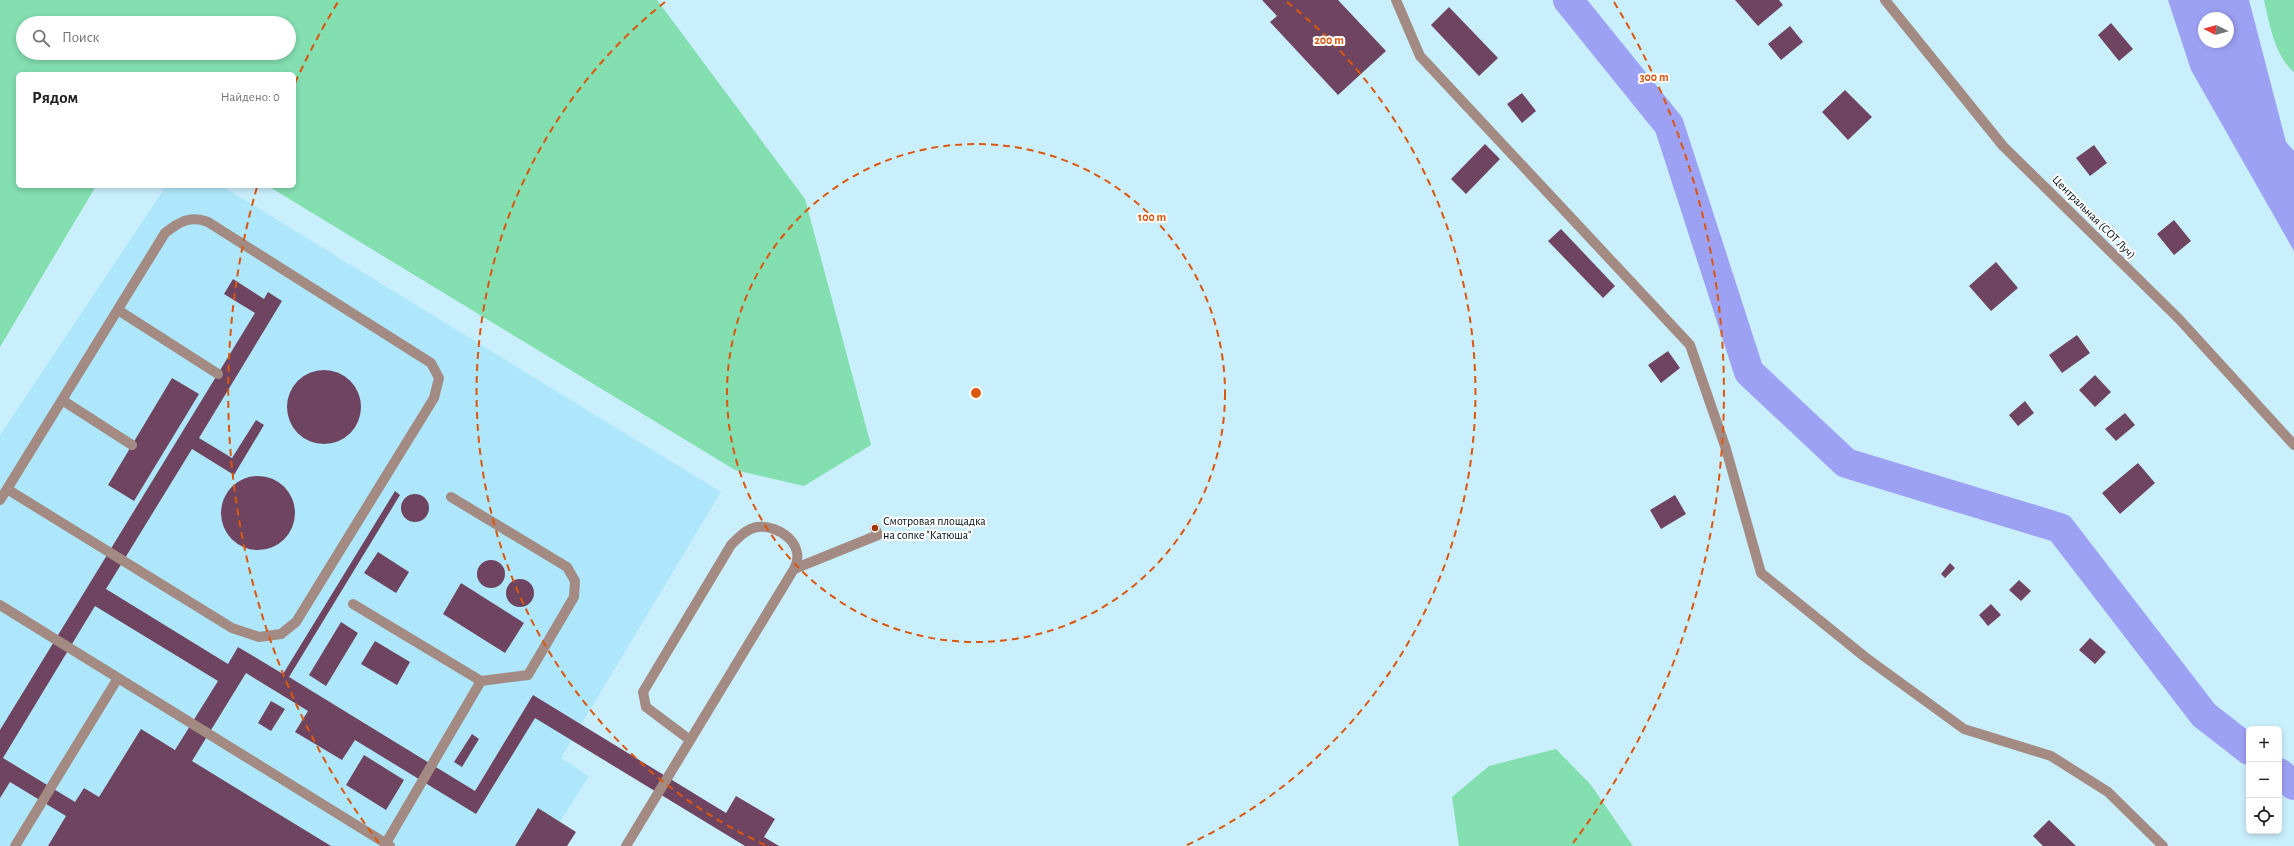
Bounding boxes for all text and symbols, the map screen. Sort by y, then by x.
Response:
north arrow [2198,12,2234,48]
search box [16,16,296,60]
icon: search [30,27,52,49]
text: Поиск [62,30,100,45]
text: 200 m [1314,34,1344,46]
text: 300 m [1639,71,1669,83]
text: Рядом [32,89,78,106]
text: Найдено: 0 [221,91,280,104]
street label: Центральная (СОТ Луч) [2049,173,2138,262]
text: 100 m [1138,211,1166,223]
centre of rings [969,386,983,400]
place label: Смотровая площадка на сопке "Катюша" [883,515,986,541]
marker: Смотровая площадка на сопке "Катюша" [870,523,880,533]
map controls [2246,726,2282,834]
button: + [2246,726,2282,762]
button: − [2246,762,2282,798]
button: locate [2246,798,2282,834]

